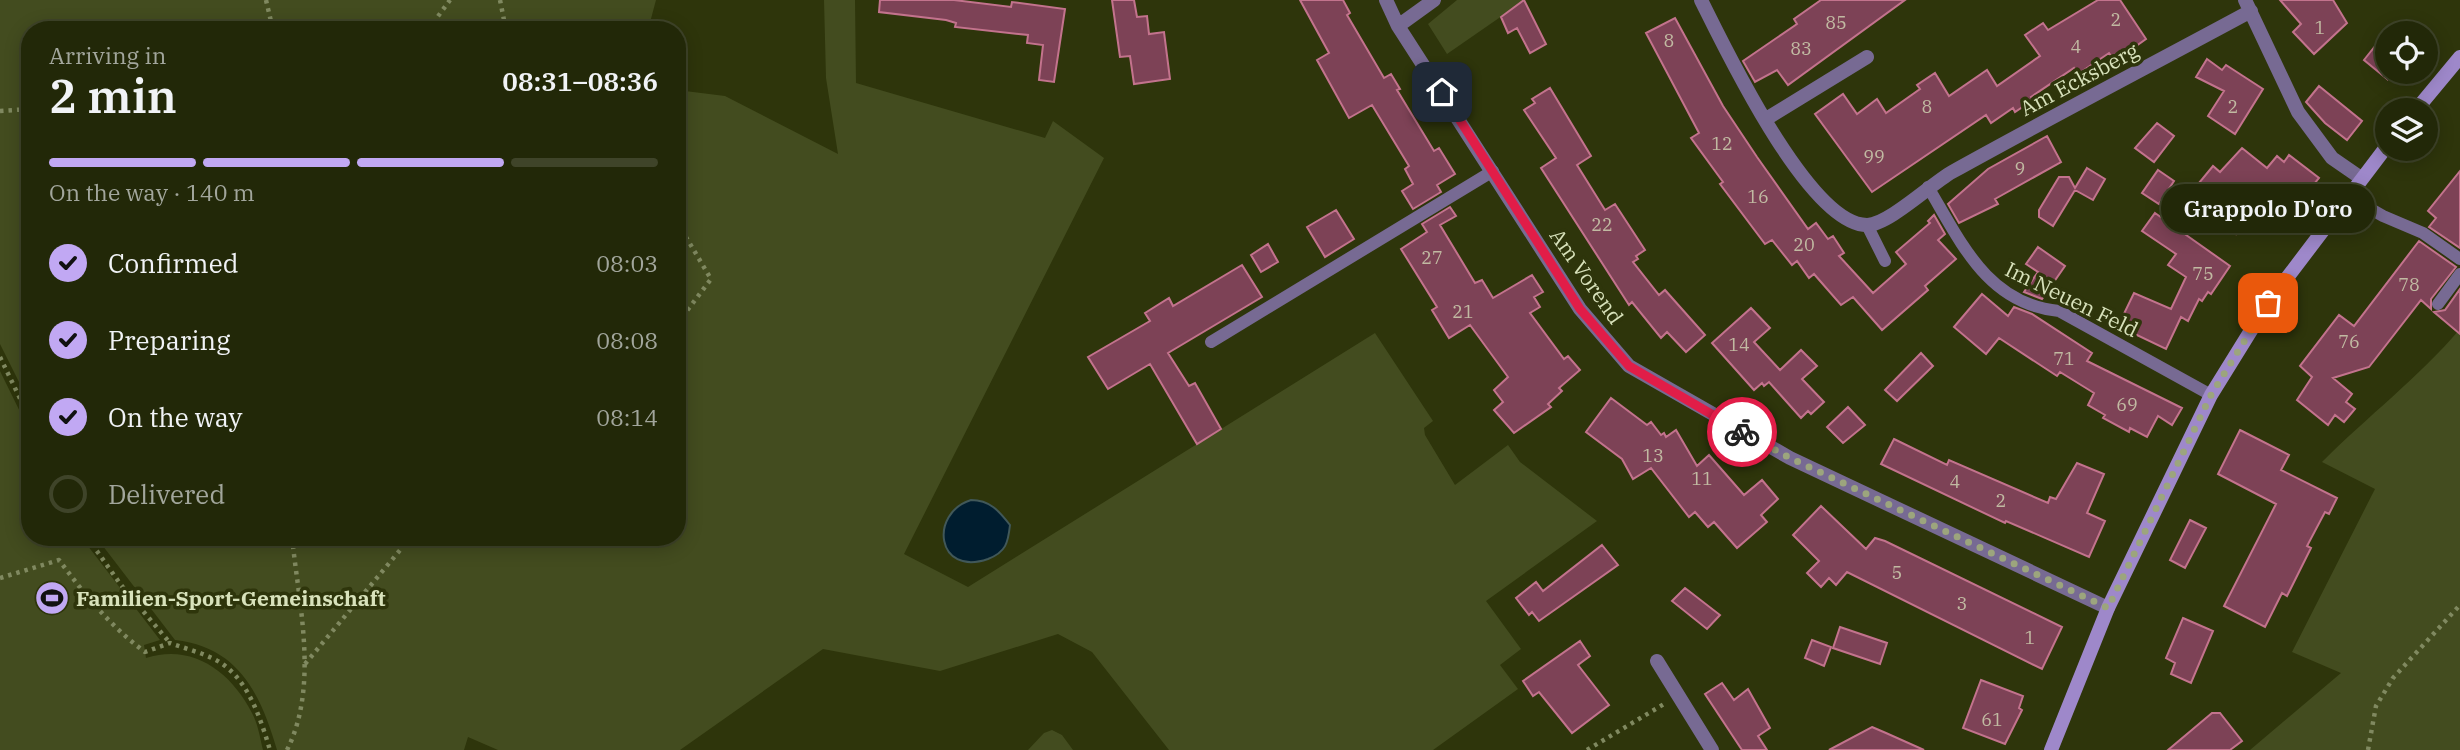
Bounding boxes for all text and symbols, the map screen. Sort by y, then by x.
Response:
house number: 2 [2111,8,2121,31]
house number: 85 [1825,11,1847,34]
house number: 1 [2315,16,2325,39]
map controls [2375,21,2438,161]
button: locate [2375,21,2438,84]
house number: 8 [1664,29,1674,52]
house number: 4 [2071,35,2081,58]
street label: Am Ecksberg [2015,36,2144,122]
house number: 83 [1790,37,1812,60]
text: Arriving in [49,40,166,70]
pin [1412,62,1472,122]
text: 08:31–08:36 [502,64,658,98]
text: 2 min [49,66,177,126]
icon: home [1423,73,1461,111]
house number: 8 [1922,95,1932,118]
house number: 2 [2228,95,2238,118]
button: layers [2375,98,2438,161]
house number: 12 [1711,132,1733,155]
house number: 99 [1863,145,1885,168]
house number: 9 [2015,157,2025,180]
text: On the way · 140 m [49,177,255,207]
callout: Grappolo D'oro [2161,184,2375,233]
house number: 16 [1747,185,1769,208]
text: Grappolo D'oro [2184,193,2352,223]
house number: 22 [1591,213,1613,236]
street label: Am Vorend [1544,223,1630,330]
house number: 20 [1793,233,1815,256]
icon: check [49,244,87,282]
text: Confirmed [108,246,239,280]
house number: 27 [1421,246,1443,269]
text: 08:03 [596,248,658,278]
street label: Im Neuen Feld [2001,255,2143,343]
house number: 75 [2192,262,2214,285]
pin [2238,273,2298,333]
house number: 78 [2398,273,2420,296]
icon: bag [2249,284,2287,322]
house number: 21 [1452,300,1474,323]
icon: check [49,321,87,359]
text: Preparing [108,323,230,357]
text: 08:08 [596,325,658,355]
house number: 76 [2338,330,2360,353]
house number: 14 [1728,333,1750,356]
house number: 71 [2053,347,2075,370]
house number: 69 [2116,393,2138,416]
courier [1707,397,1777,467]
icon: check [49,398,87,436]
text: On the way [108,400,242,434]
text: 08:14 [596,402,658,432]
icon: bike [1723,413,1761,451]
house number: 13 [1642,444,1664,467]
house number: 11 [1691,467,1713,490]
house number: 4 [1950,470,1960,493]
text: Delivered [108,477,225,511]
house number: 2 [1996,489,2006,512]
house number: 5 [1892,561,1902,584]
sports icon: Familien-Sport-Gemeinschaft [33,579,71,617]
place label: Familien-Sport-Gemeinschaft [76,584,386,612]
house number: 3 [1957,592,1967,615]
house number: 1 [2025,626,2035,649]
house number: 61 [1981,708,2003,731]

